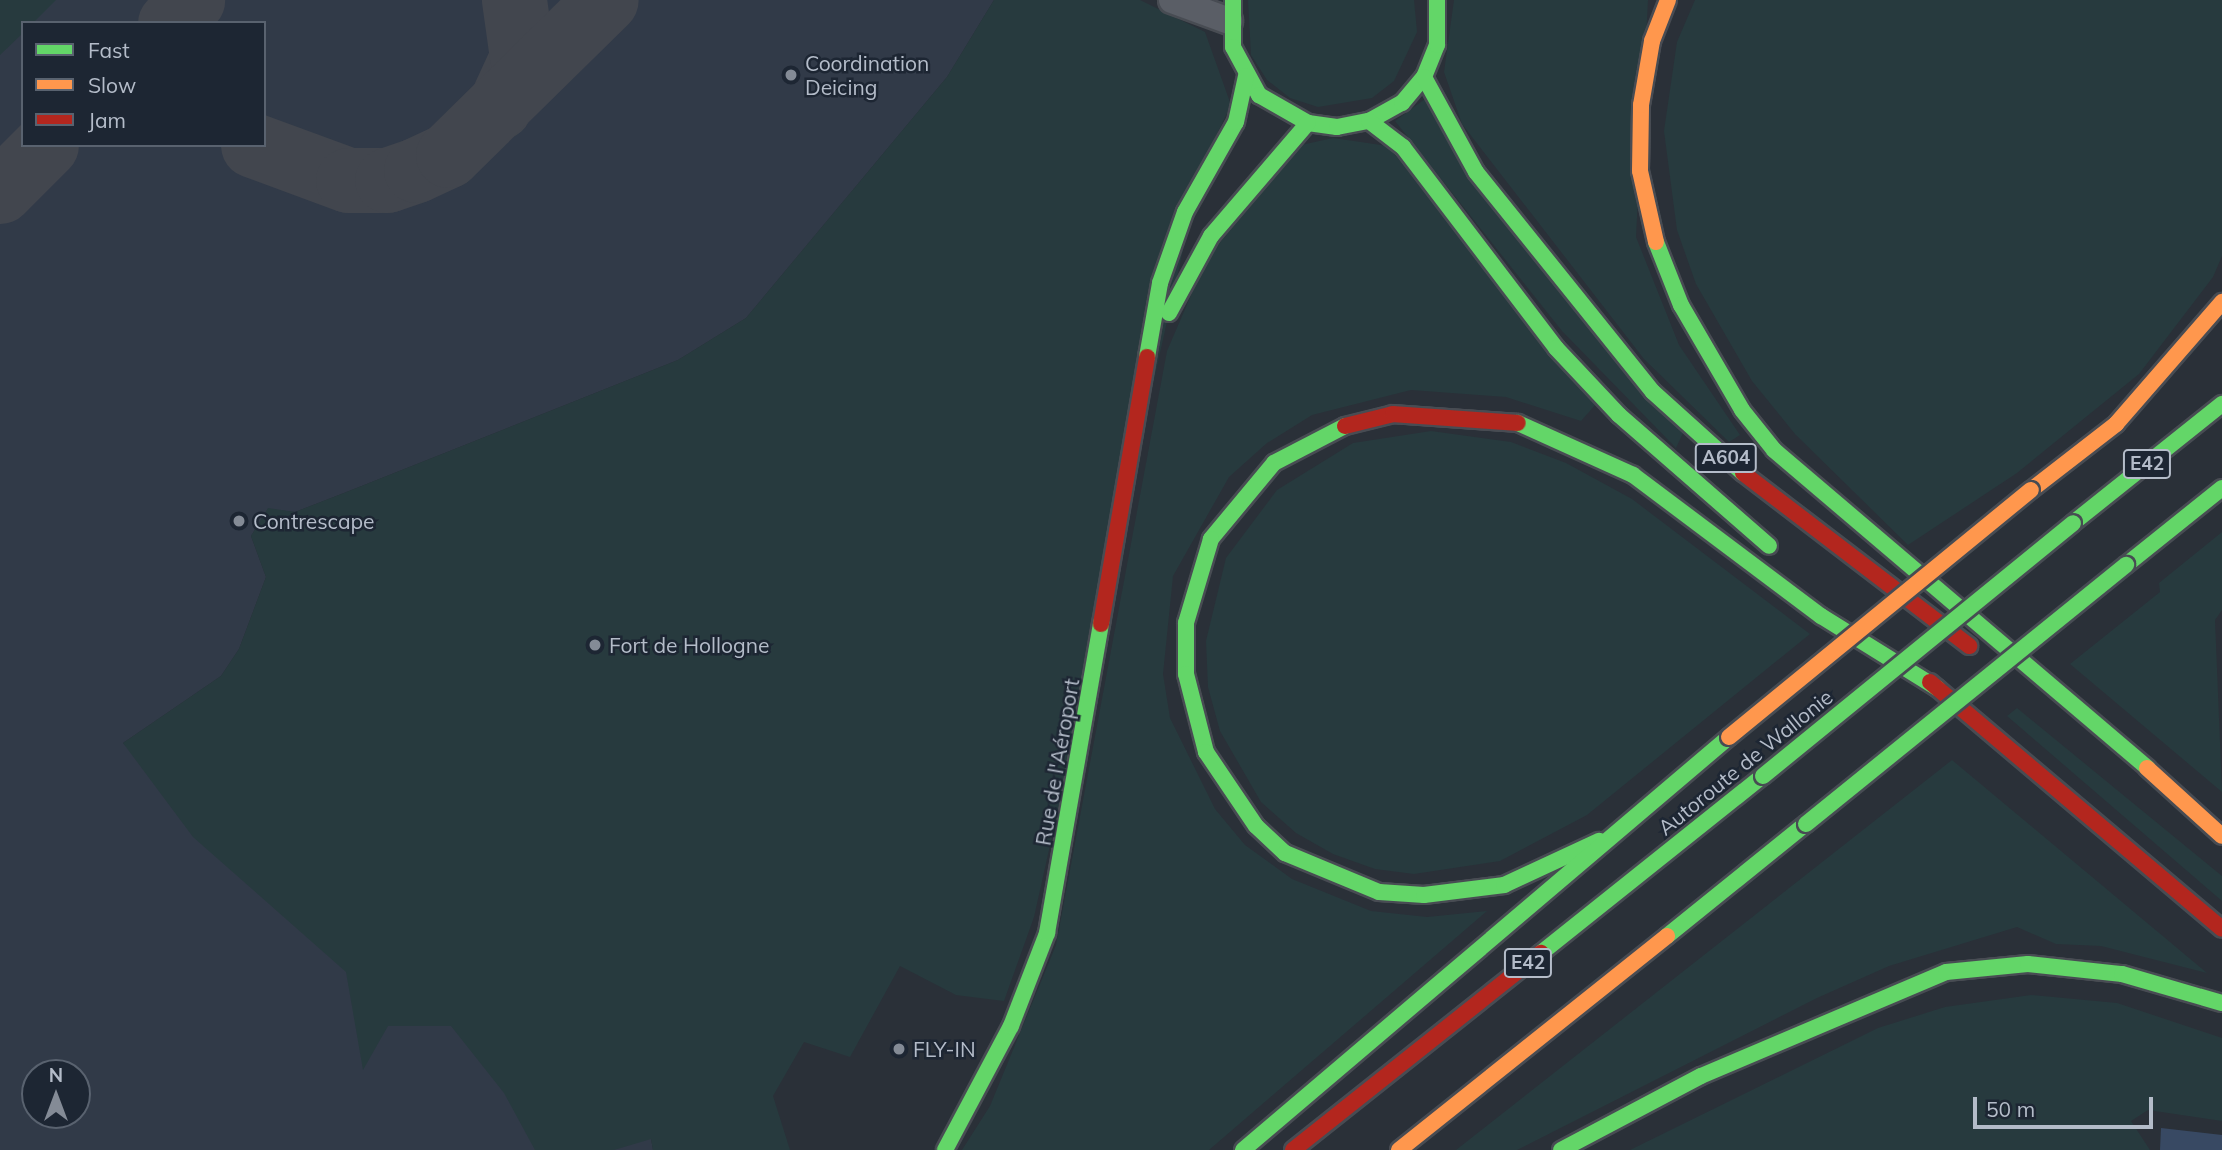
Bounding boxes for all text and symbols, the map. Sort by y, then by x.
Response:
legend [21,21,266,147]
text: Fast [88,37,130,63]
place label: Coordination Deicing [805,50,929,100]
marker: Coordination Deicing [783,67,799,83]
text: Slow [88,72,136,98]
text: Jam [88,107,126,133]
road number: A604 [1694,442,1758,474]
road number: E42 [2122,449,2172,480]
place label: Contrescape [253,508,375,534]
marker: Contrescape [231,513,247,529]
place label: Fort de Hollogne [609,632,769,658]
marker: Fort de Hollogne [587,637,603,653]
street label: Rue de l'Aéroport [1030,677,1084,847]
street label: Autoroute de Wallonie [1653,684,1837,840]
road number: E42 [1504,948,1552,979]
place label: FLY-IN [913,1036,976,1062]
marker: FLY-IN [891,1041,907,1057]
north arrow [21,1059,91,1129]
text: N [49,1063,63,1087]
scale bar [1977,1084,2157,1128]
text: 50 m [1986,1096,2035,1122]

